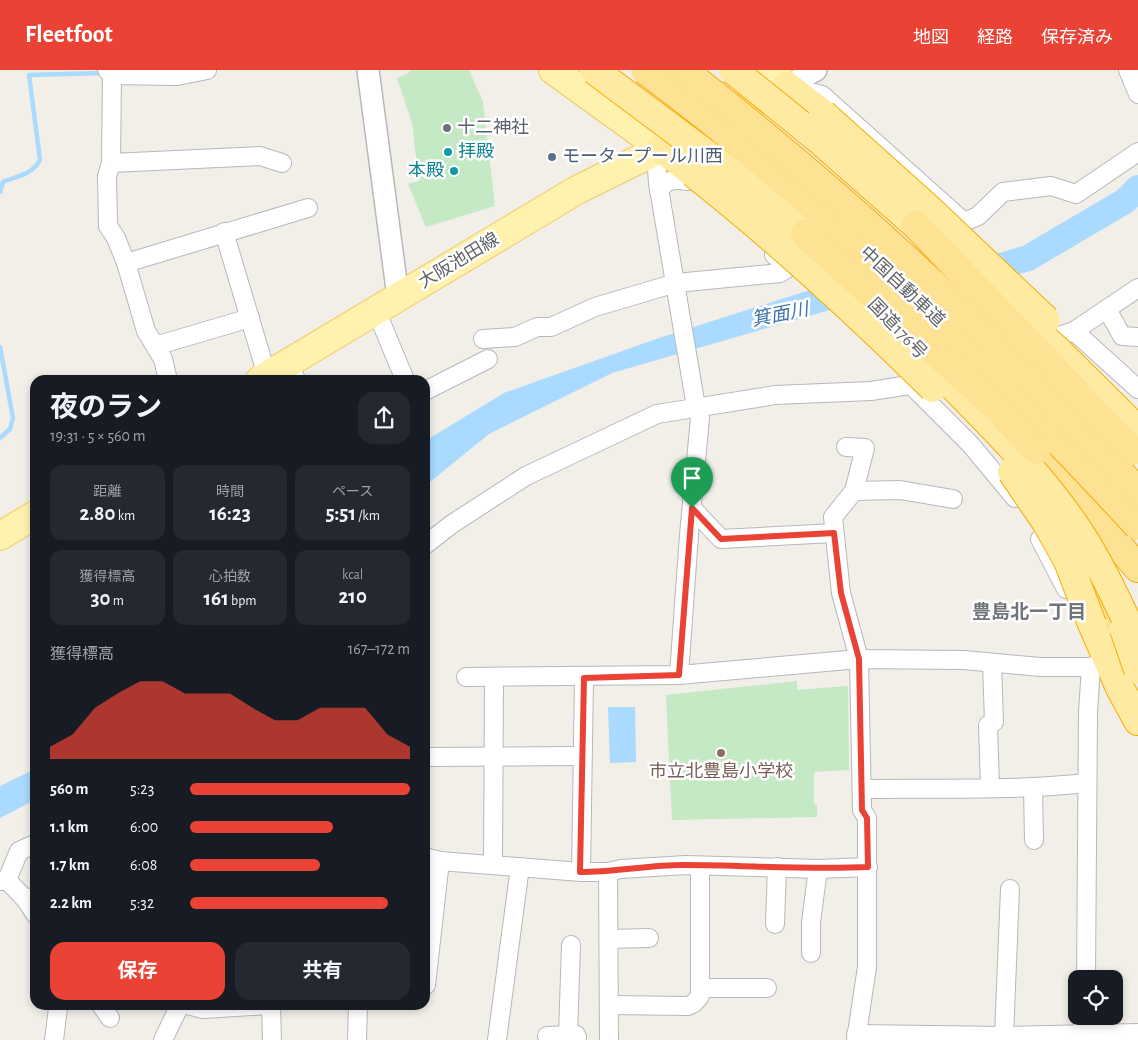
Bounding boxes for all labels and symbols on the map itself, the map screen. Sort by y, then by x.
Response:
place label: 十二神社 [457,118,529,137]
marker: 十二神社 [441,122,453,134]
place label: 拝殿 [458,142,494,161]
marker: 拝殿 [442,146,454,158]
place label: モータープール川西 [562,147,723,166]
marker: モータープール川西 [546,151,558,163]
place label: 本殿 [408,161,444,180]
marker: 本殿 [448,165,460,177]
street label: 大阪池田線 [415,228,502,292]
street label: 中国自動車道 [856,242,949,330]
street label: 国道176号 [864,294,931,363]
water label: 箕面川 [750,298,812,330]
pin [671,457,713,508]
district label: 豊島北一丁目 [972,601,1086,622]
marker: 市立北豊島小学校 [715,747,727,759]
place label: 市立北豊島小学校 [649,761,793,781]

